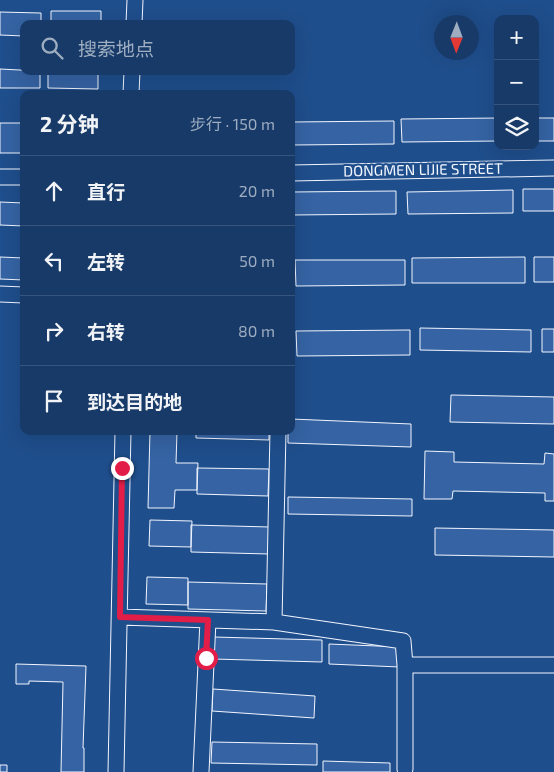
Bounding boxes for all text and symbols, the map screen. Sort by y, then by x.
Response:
north arrow [434,15,479,60]
map controls [494,15,539,150]
button: + [494,15,539,60]
search box [20,20,295,75]
icon: search [38,34,66,62]
text: 搜索地点 [78,37,154,60]
button: − [494,60,539,105]
button: layers [494,105,539,150]
text: 2 分钟 [40,111,99,136]
text: 步行 · 150 m [190,114,275,133]
street label: DONGMEN LIJIE STREET [343,159,503,179]
icon: ahead [40,177,68,205]
text: 直行 [87,180,125,203]
text: 20 m [239,181,275,200]
icon: left [40,247,68,275]
text: 左转 [87,250,125,273]
text: 50 m [239,251,275,270]
icon: right [40,317,68,345]
text: 右转 [87,320,125,343]
text: 80 m [238,321,275,340]
icon: arrive [40,387,68,415]
text: 到达目的地 [87,390,182,413]
route end [111,457,134,480]
route start [195,647,218,670]

